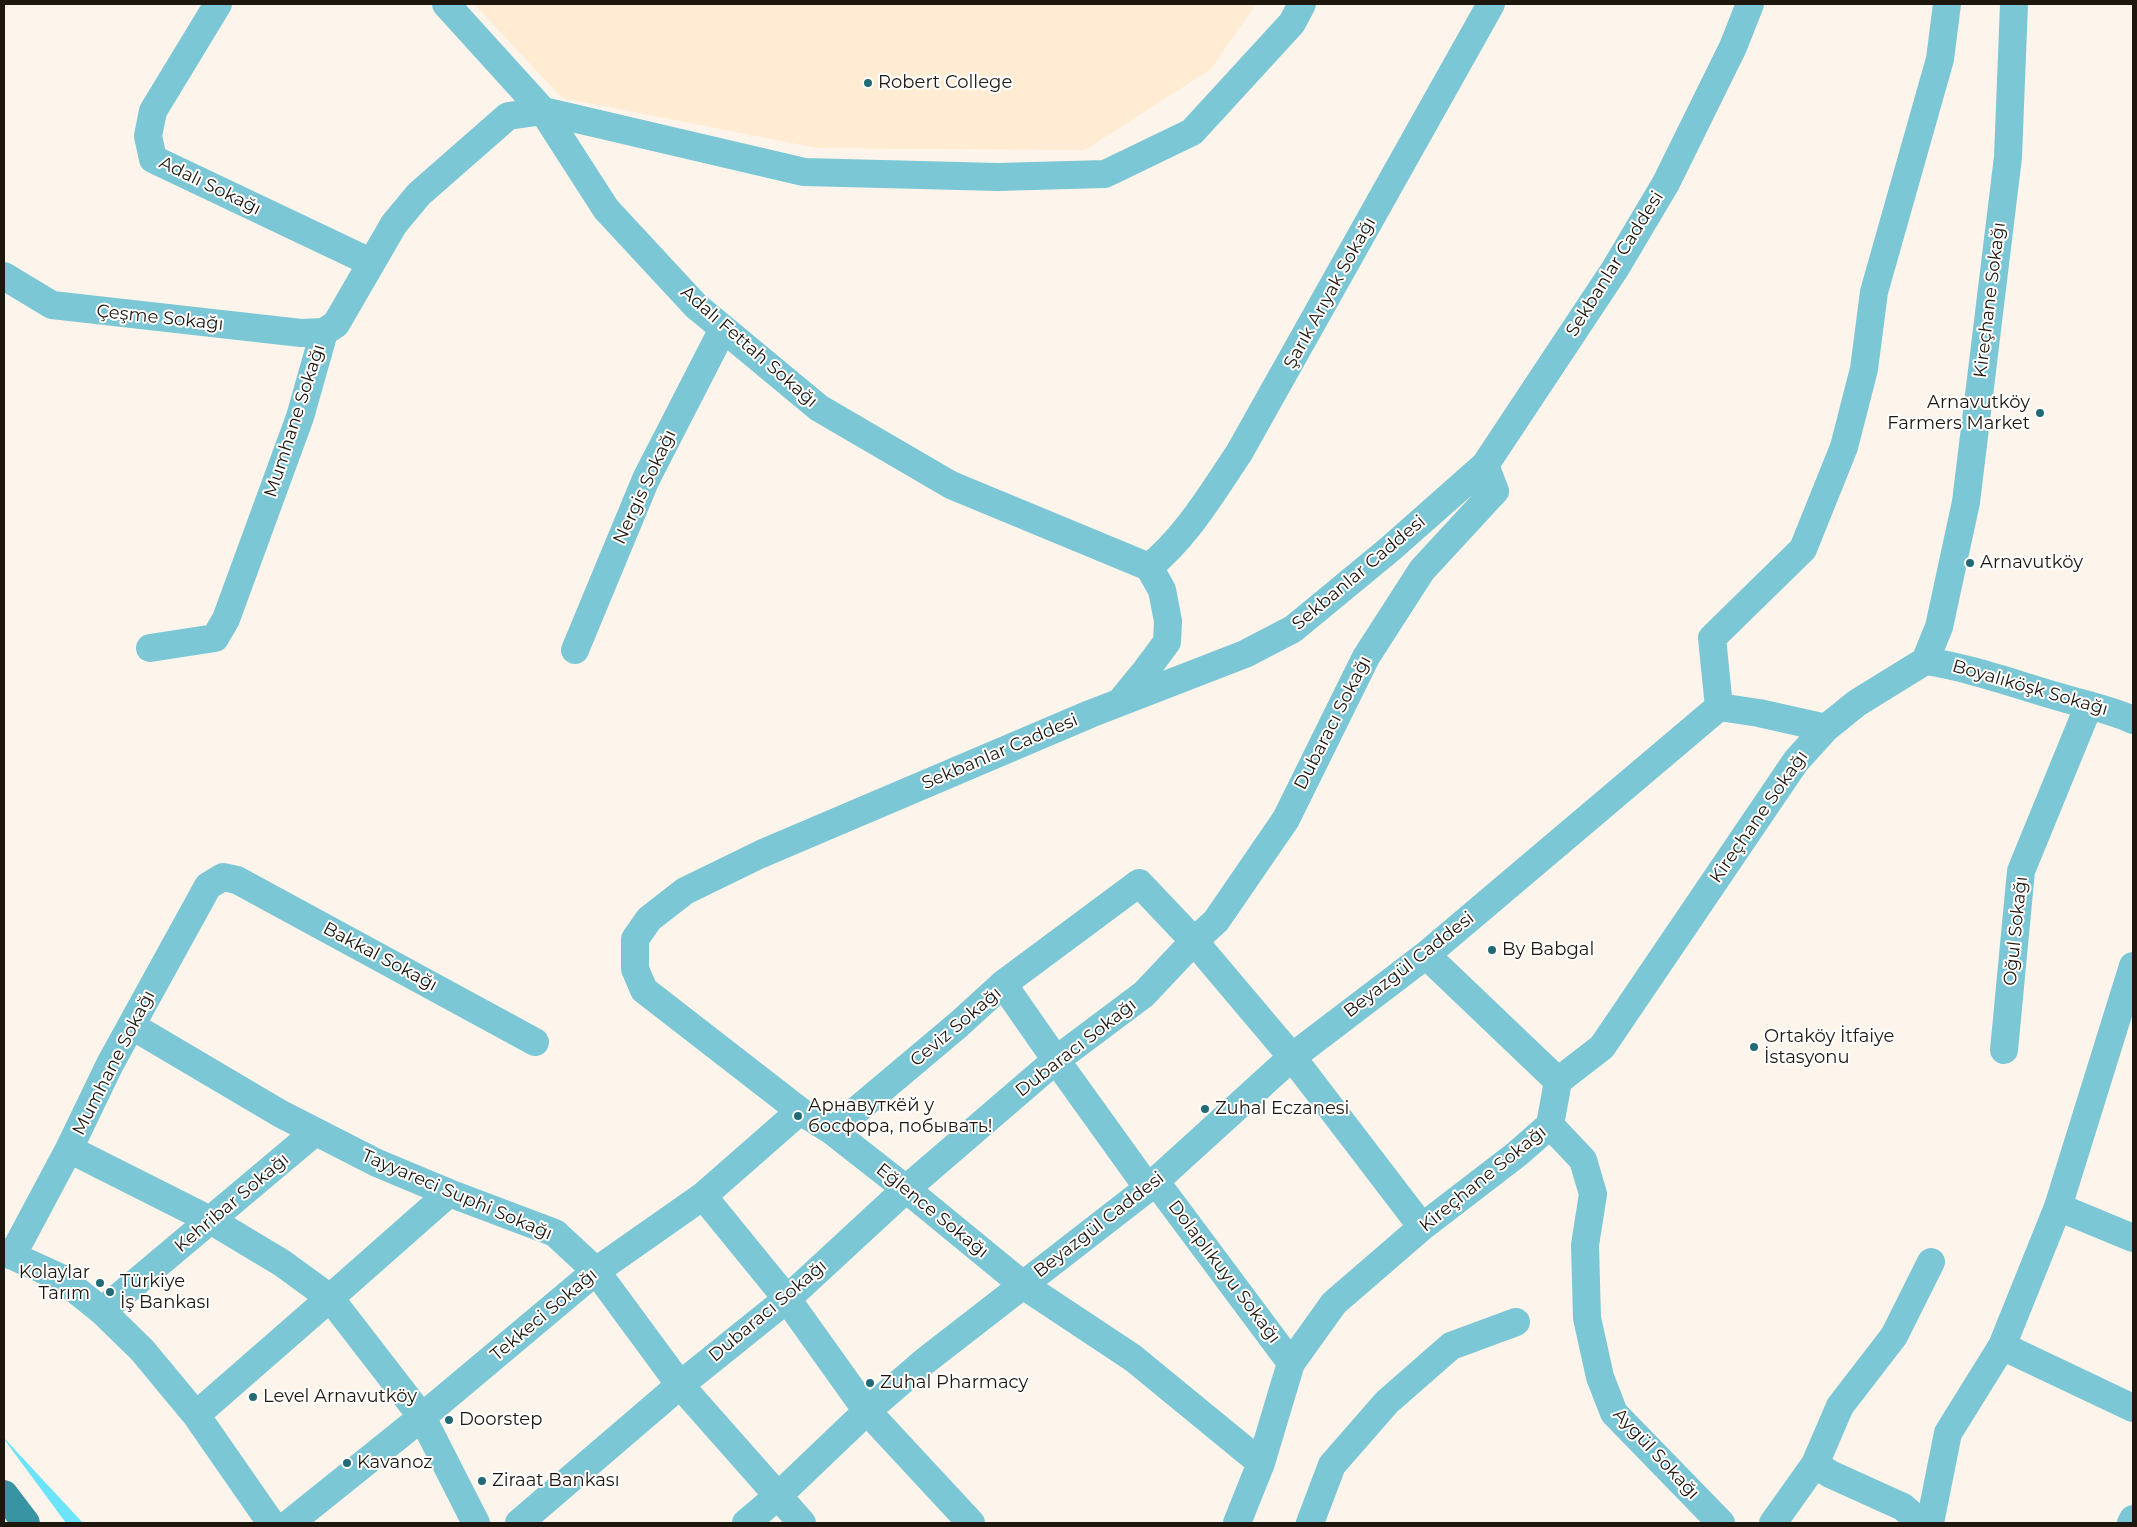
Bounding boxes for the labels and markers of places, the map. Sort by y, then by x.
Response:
place label: Robert College [878,72,1012,94]
marker: Robert College [862,77,874,89]
place label: Arnavutköy Farmers Market [1887,392,2030,434]
marker: Arnavutköy Farmers Market [2034,407,2046,419]
place label: Arnavutköy [1980,552,2083,574]
marker: Arnavutköy [1964,557,1976,569]
place label: By Babgal [1502,939,1594,961]
marker: By Babgal [1486,944,1498,956]
place label: Ortaköy İtfaiye İstasyonu [1764,1026,1894,1068]
marker: Ortaköy İtfaiye İstasyonu [1748,1041,1760,1053]
place label: Арнавуткёй у босфора, побывать! [808,1095,993,1138]
place label: Zuhal Eczanesi [1215,1098,1349,1120]
marker: Zuhal Eczanesi [1199,1103,1211,1115]
marker: Арнавуткёй у босфора, побывать! [792,1110,804,1122]
place label: Kolaylar Tarım [19,1262,90,1304]
place label: Türkiye İş Bankası [120,1271,210,1314]
marker: Kolaylar Tarım [94,1277,106,1289]
marker: Türkiye İş Bankası [104,1286,116,1298]
place label: Zuhal Pharmacy [880,1372,1028,1394]
marker: Zuhal Pharmacy [864,1377,876,1389]
place label: Level Arnavutköy [263,1386,417,1408]
marker: Level Arnavutköy [247,1391,259,1403]
place label: Doorstep [459,1409,542,1431]
marker: Doorstep [443,1414,455,1426]
place label: Kavanoz [357,1452,433,1474]
marker: Kavanoz [341,1457,353,1469]
place label: Ziraat Bankası [492,1470,619,1492]
marker: Ziraat Bankası [476,1475,488,1487]

